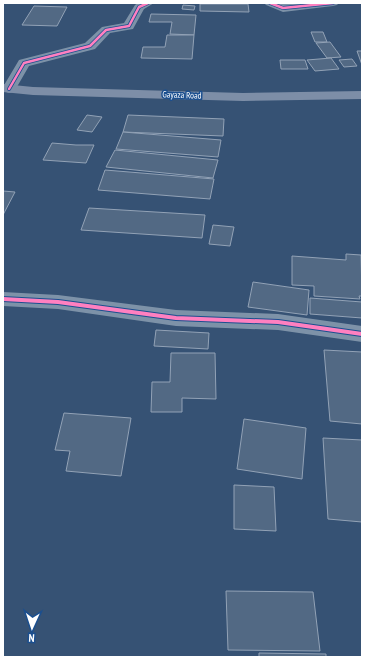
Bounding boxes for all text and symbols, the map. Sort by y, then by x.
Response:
street label: Gayaza Road [162,88,202,101]
north arrow [12,608,52,648]
text: N [28,631,35,645]

